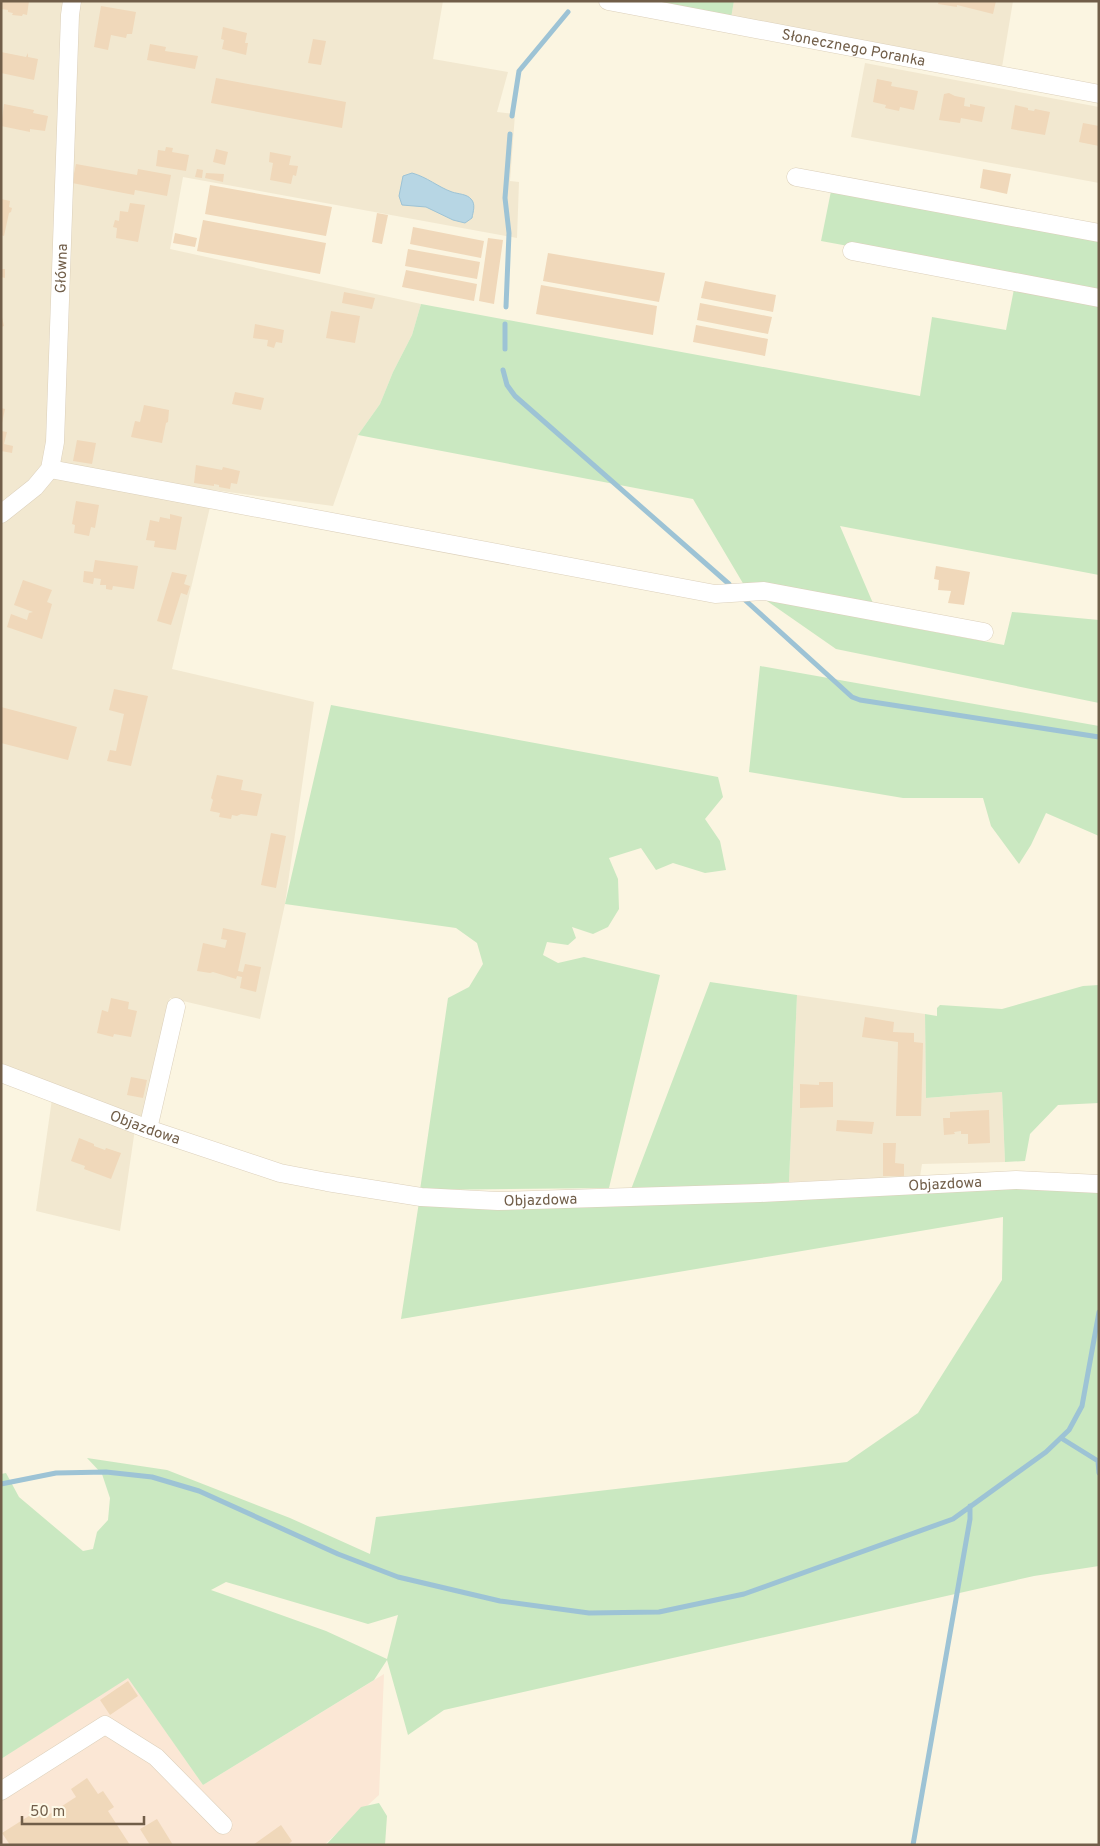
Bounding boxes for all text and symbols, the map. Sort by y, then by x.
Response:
street label: Słonecznego Poranka [780,26,927,72]
street label: Główna [52,243,73,294]
street label: Objazdowa [107,1107,182,1150]
street label: Objazdowa [908,1174,982,1196]
street label: Objazdowa [503,1191,578,1212]
scale bar [22,1794,145,1826]
text: 50 m [30,1803,65,1822]

